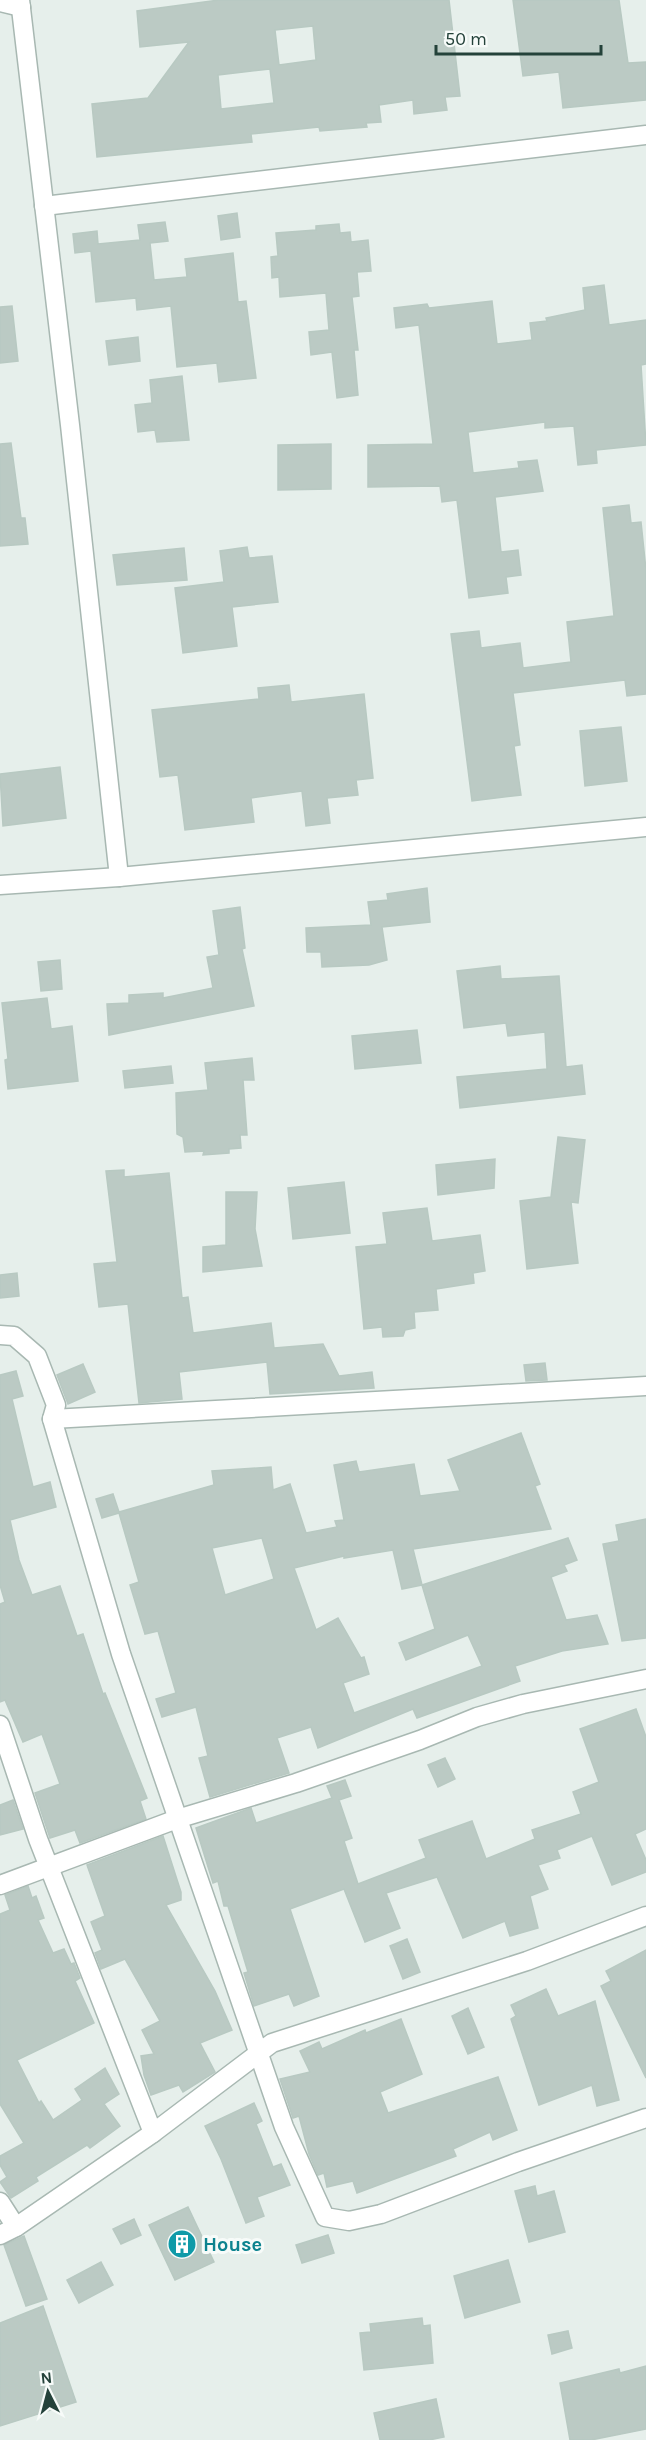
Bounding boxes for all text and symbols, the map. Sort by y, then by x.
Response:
scale bar [436,18,601,56]
text: 50 m [445,28,487,50]
building icon: House [166,2228,198,2260]
place label: House [203,2233,262,2256]
north arrow [18,2362,78,2422]
text: N [40,2368,53,2388]

